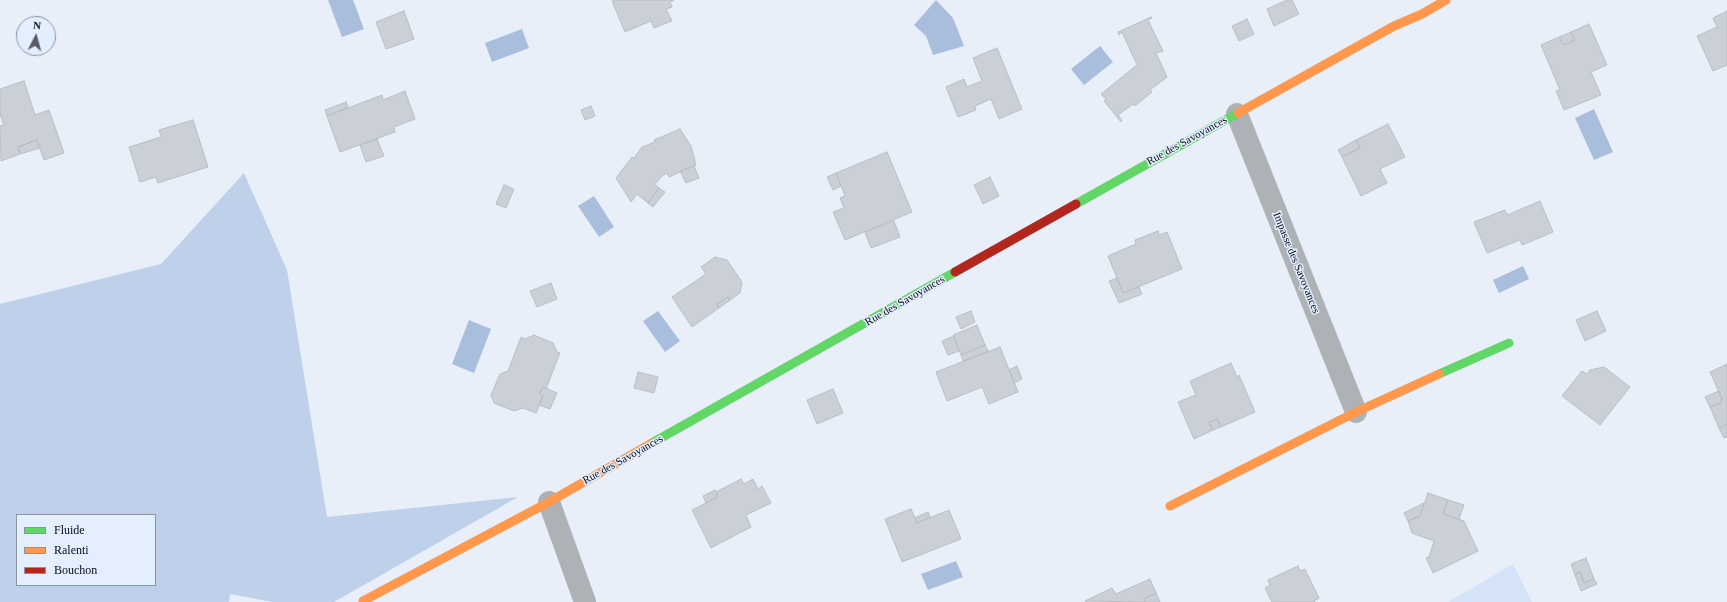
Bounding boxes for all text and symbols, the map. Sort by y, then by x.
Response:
north arrow [16,16,56,56]
text: N [33,19,42,31]
street label: Rue des Savoyances [1145,113,1229,169]
street label: Impasse des Savoyances [1270,210,1322,316]
street label: Rue des Savoyances [863,273,947,329]
street label: Rue des Savoyances [581,432,665,488]
legend [16,514,156,586]
text: Fluide [54,523,85,537]
text: Ralenti [54,543,89,557]
text: Bouchon [54,563,97,577]

